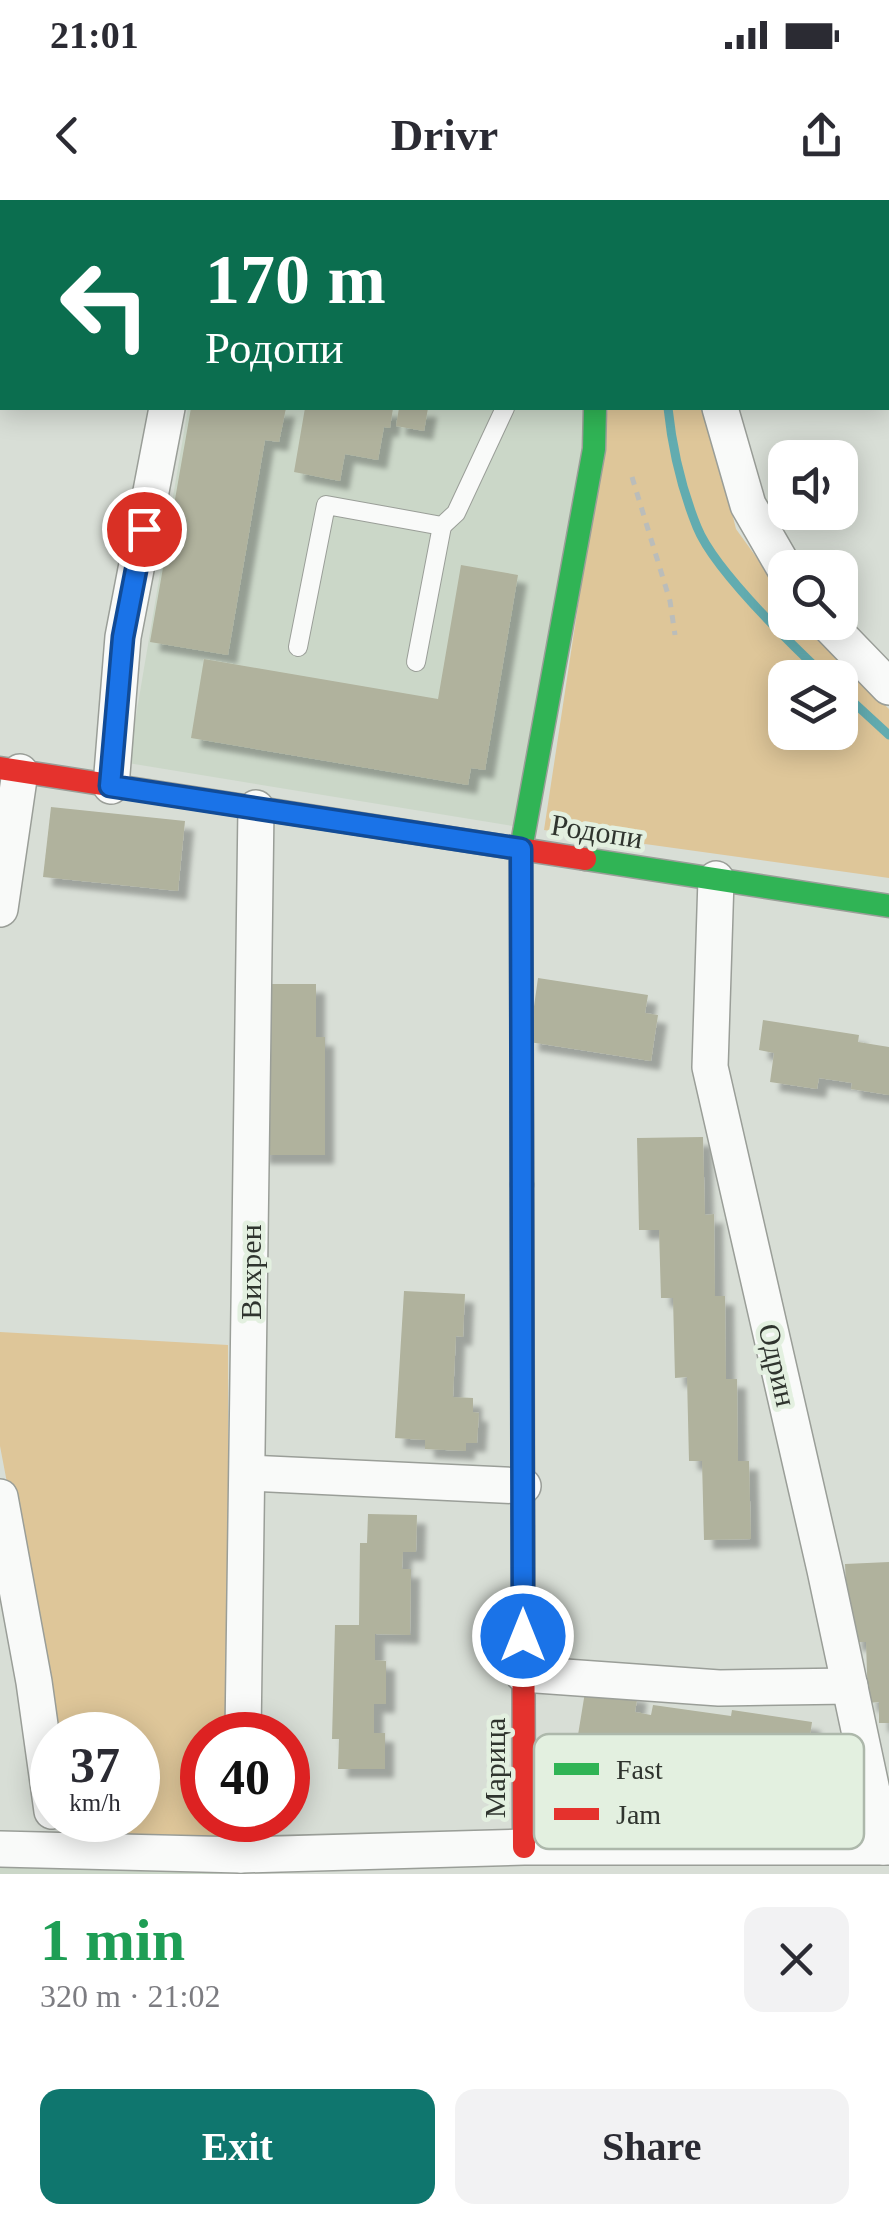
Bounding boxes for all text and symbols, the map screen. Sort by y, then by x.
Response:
text: 21:01 [50,14,139,56]
icon: back [40,108,95,163]
icon: share [794,108,849,163]
text: Drivr [391,110,498,160]
icon: left [40,240,170,370]
text: 170 m [205,241,386,318]
text: Родопи [205,323,344,373]
map controls [768,440,858,750]
button: sound [768,440,858,530]
pin [102,487,187,572]
icon: arrive [117,502,172,557]
button: search [768,550,858,640]
button: layers [768,660,858,750]
street label: Родопи [549,807,645,855]
street label: Вихрен [234,1224,267,1320]
street label: Одрин [753,1321,803,1409]
position arrow [471,1584,575,1688]
speed limit sign: 40 [180,1712,310,1842]
street label: Марица [478,1718,511,1818]
legend [534,1734,864,1849]
text: 37 [70,1737,120,1793]
text: Fast [616,1754,663,1785]
text: km/h [69,1789,121,1816]
text: Jam [616,1799,661,1830]
text: 1 min [40,1907,185,1973]
button: close [744,1907,849,2012]
text: 320 m · 21:02 [40,1978,220,2014]
button: Exit [40,2089,435,2204]
button: Share [455,2089,849,2204]

